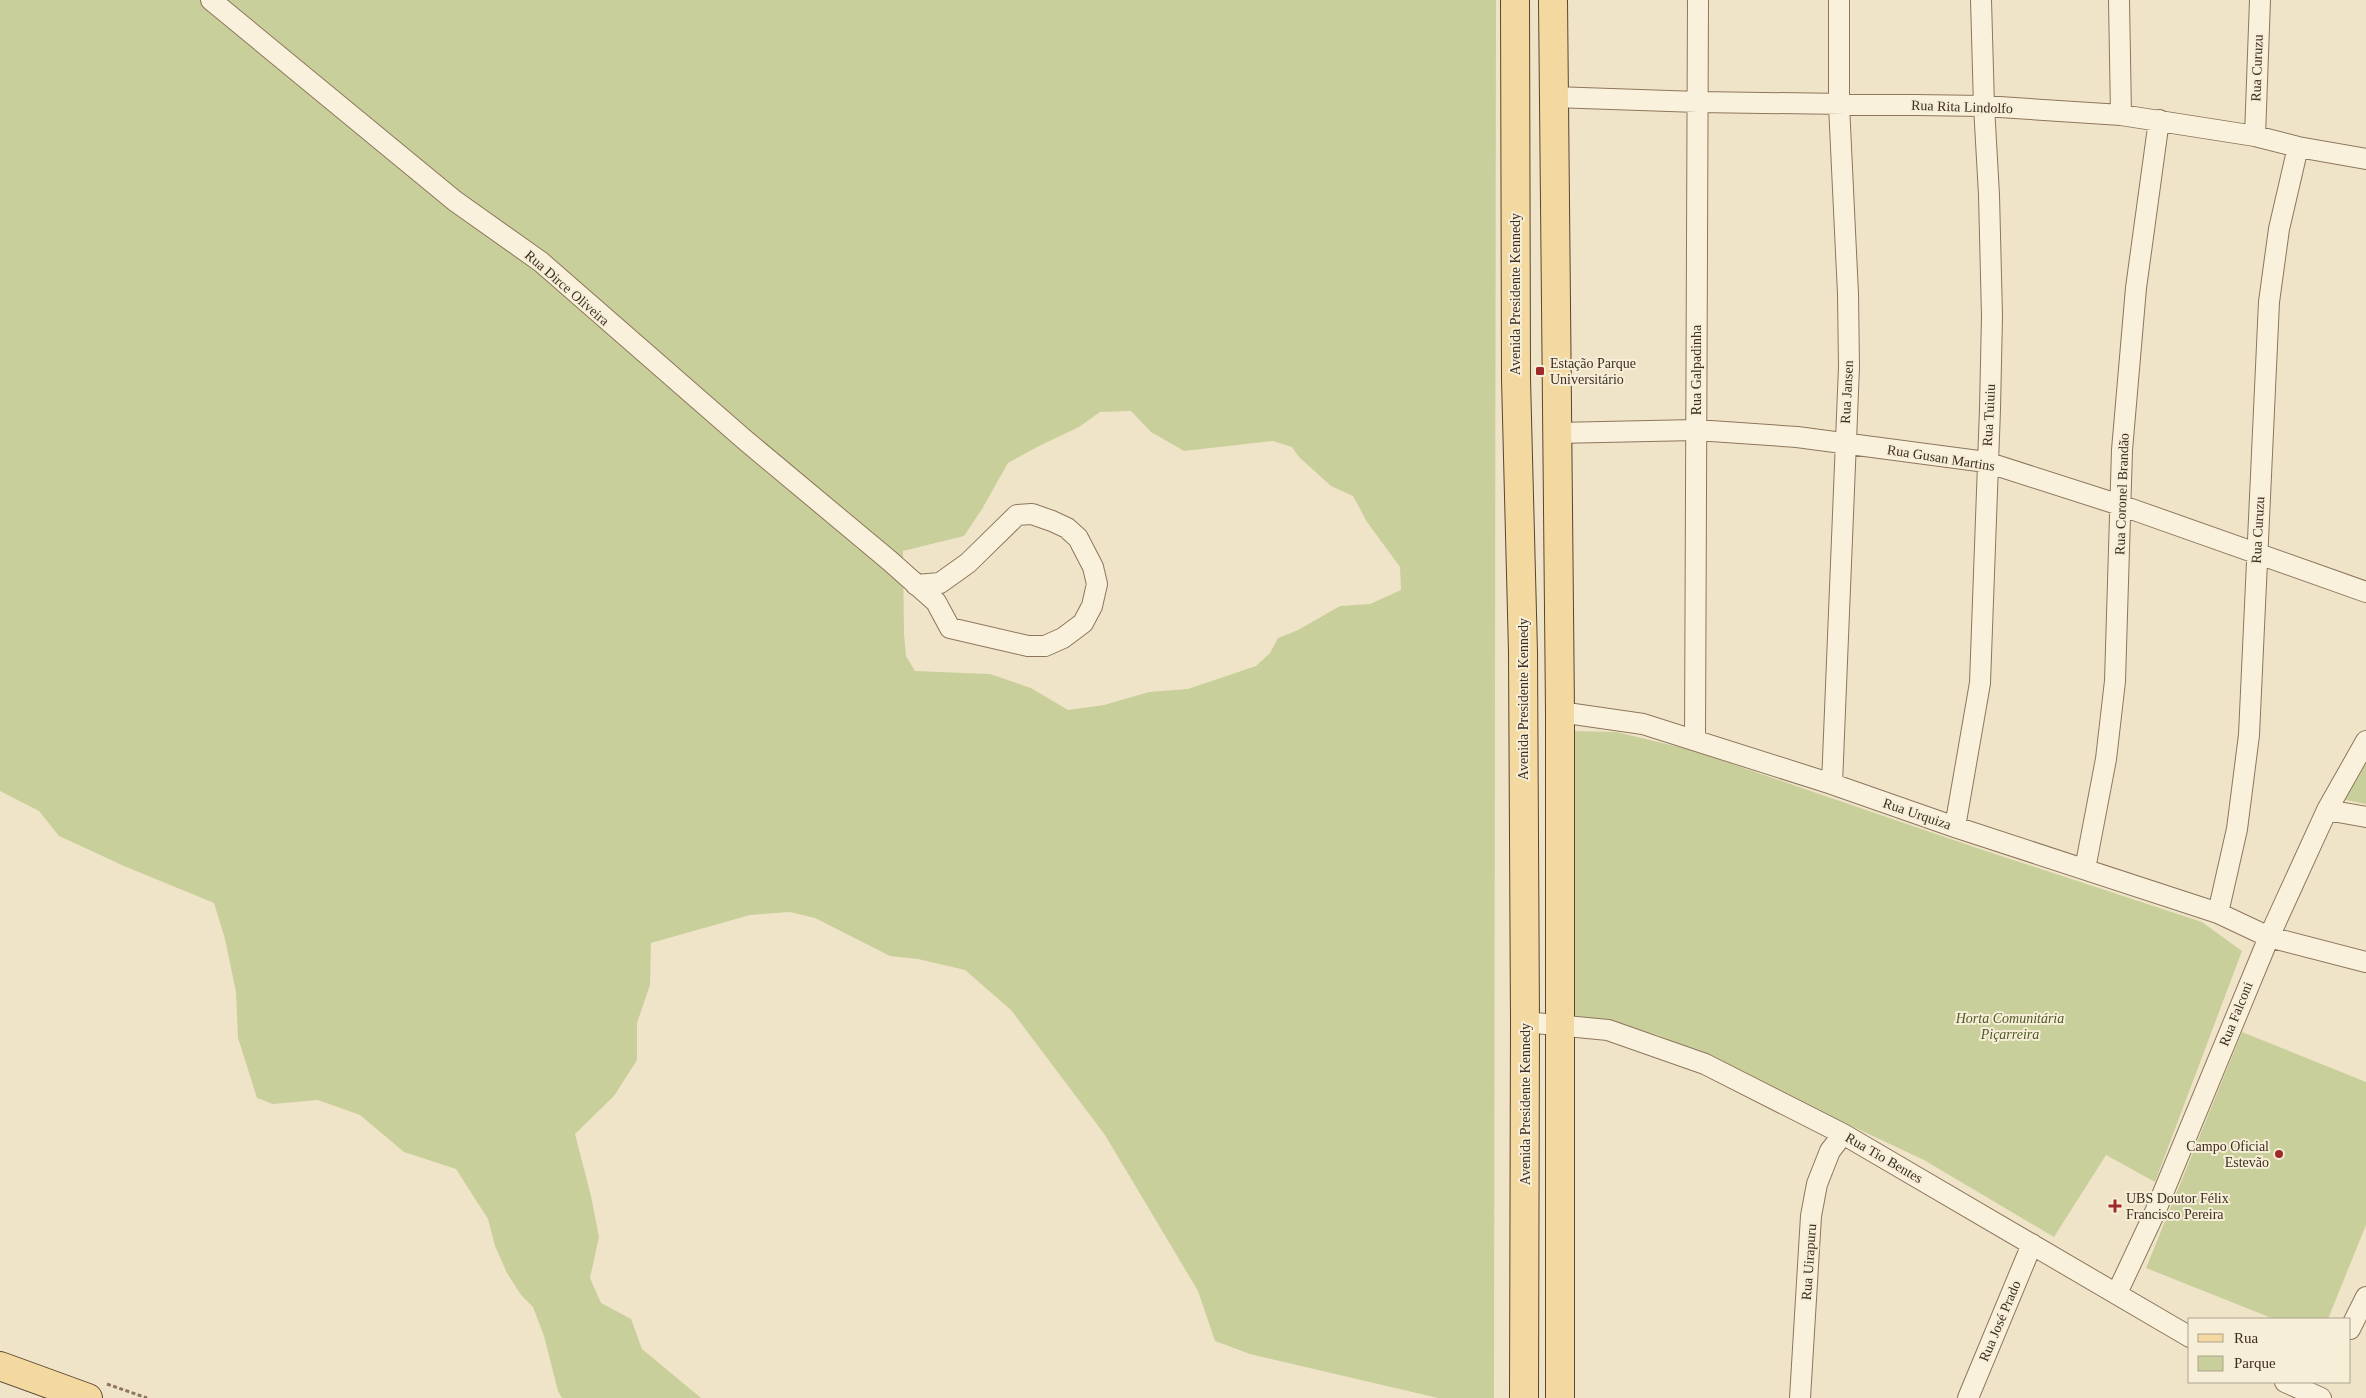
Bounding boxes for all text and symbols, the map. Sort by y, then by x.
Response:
street label: Rua Curuzu [2248,34,2266,102]
street label: Rua Rita Lindolfo [1911,98,2013,116]
street label: Avenida Presidente Kennedy [1508,213,1523,375]
street label: Rua Dirce Oliveira [522,247,613,329]
street label: Rua Galpadinha [1689,324,1704,415]
place label: Estação Parque Universitário [1550,356,1636,387]
street label: Rua Jansen [1838,360,1856,424]
marker: Estação Parque Universitário [1534,365,1546,377]
street label: Rua Tuiuiu [1980,383,1998,447]
street label: Rua Coronel Brandão [2112,433,2132,555]
street label: Rua Gusan Martins [1886,442,1996,474]
street label: Rua Curuzu [2249,496,2267,564]
street label: Avenida Presidente Kennedy [1516,618,1531,780]
street label: Rua Urquiza [1881,795,1954,833]
street label: Rua Falconi [2216,980,2256,1048]
park label: Horta Comunitária Piçarreira [1955,1011,2064,1042]
street label: Avenida Presidente Kennedy [1518,1023,1533,1185]
street label: Rua Tio Bentes [1843,1130,1925,1186]
place label: Campo Oficial Estevão [2186,1139,2269,1170]
marker: Campo Oficial Estevão [2273,1148,2285,1160]
place label: UBS Doutor Félix Francisco Pereira [2126,1191,2229,1222]
marker: UBS Doutor Félix Francisco Pereira [2108,1199,2122,1213]
street label: Rua Uirapuru [1799,1223,1819,1301]
street label: Rua José Prado [1976,1278,2024,1364]
legend [2188,1318,2351,1383]
text: Rua [2234,1330,2259,1346]
text: Parque [2234,1355,2276,1371]

